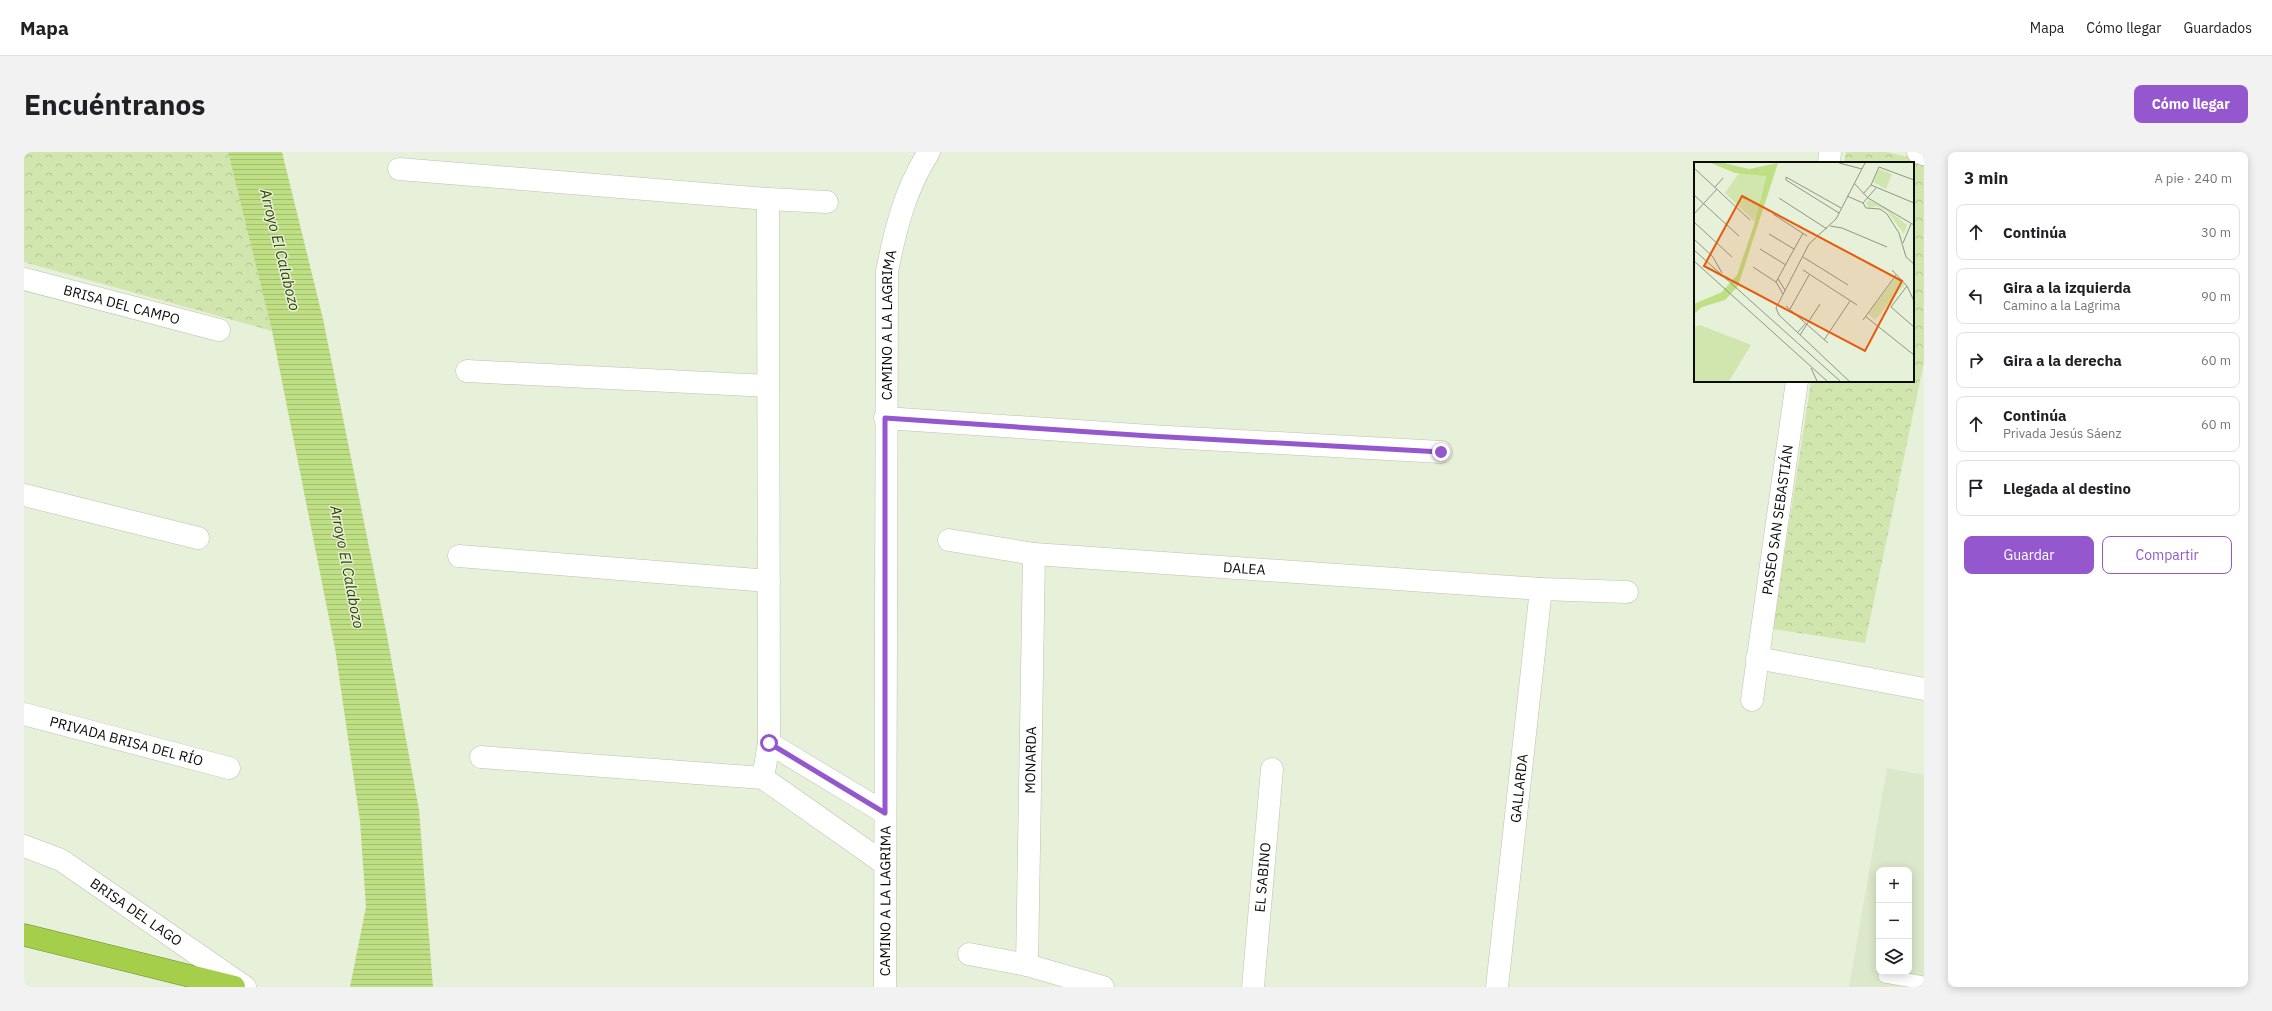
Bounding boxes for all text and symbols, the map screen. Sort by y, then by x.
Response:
text: Mapa [20,16,69,40]
text: Mapa [2030,19,2064,37]
text: Cómo llegar [2086,19,2161,37]
text: Guardados [2183,19,2252,37]
button: Cómo llegar [2134,85,2248,123]
text: Encuéntranos [24,86,205,123]
inset map [1694,162,1914,382]
text: 3 min [1964,167,2008,189]
text: A pie · 240 m [2154,170,2232,187]
water label: Arroyo El Calabozo [256,186,305,313]
icon: ahead [1965,221,1987,243]
text: Continúa [2003,223,2067,242]
text: 30 m [2201,224,2231,241]
street label: CAMINO A LA LAGRIMA [878,248,900,400]
text: Gira a la izquierda [2003,278,2131,297]
street label: BRISA DEL CAMPO [62,281,182,328]
icon: left [1965,285,1987,307]
text: 90 m [2201,288,2231,305]
text: Camino a la Lagrima [2003,297,2121,314]
icon: right [1965,349,1987,371]
text: Gira a la derecha [2003,351,2122,370]
text: 60 m [2201,352,2231,369]
text: Continúa [2003,406,2067,425]
icon: ahead [1965,413,1987,435]
text: 60 m [2201,416,2231,433]
text: Privada Jesús Sáenz [2003,425,2121,442]
route end [1432,443,1450,461]
street label: PASEO SAN SEBASTIÁN [1758,444,1797,596]
icon: arrive [1965,477,1987,499]
text: Llegada al destino [2003,479,2131,498]
water label: Arroyo El Calabozo [326,503,369,630]
button: Guardar [1964,536,2094,574]
button: Compartir [2102,536,2232,574]
street label: DALEA [1223,558,1266,579]
street label: PRIVADA BRISA DEL RÍO [48,712,205,770]
street label: MONARDA [1021,726,1040,794]
route start [760,734,778,752]
street label: GALLARDA [1506,753,1532,824]
street label: CAMINO A LA LAGRIMA [876,826,894,976]
street label: EL SABINO [1251,842,1275,913]
map controls [1876,867,1912,975]
button: + [1876,867,1912,903]
street label: BRISA DEL LAGO [87,874,186,950]
button: − [1876,903,1912,939]
button: layers [1876,939,1912,975]

